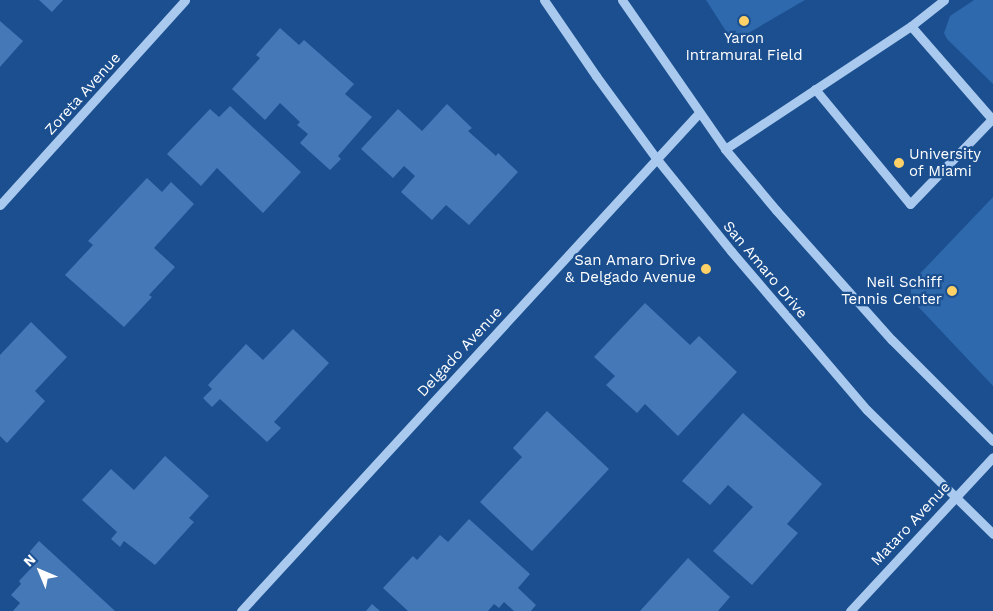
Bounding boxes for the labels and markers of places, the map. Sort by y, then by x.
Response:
marker: Yaron Intramural Field [738,15,750,27]
place label: Yaron Intramural Field [685,29,803,64]
place label: University of Miami [909,145,981,180]
marker: University of Miami [893,157,905,169]
place label: San Amaro Drive & Delgado Avenue [564,251,696,286]
marker: San Amaro Drive & Delgado Avenue [700,263,712,275]
place label: Neil Schiff Tennis Center [841,273,942,308]
marker: Neil Schiff Tennis Center [946,285,958,297]

